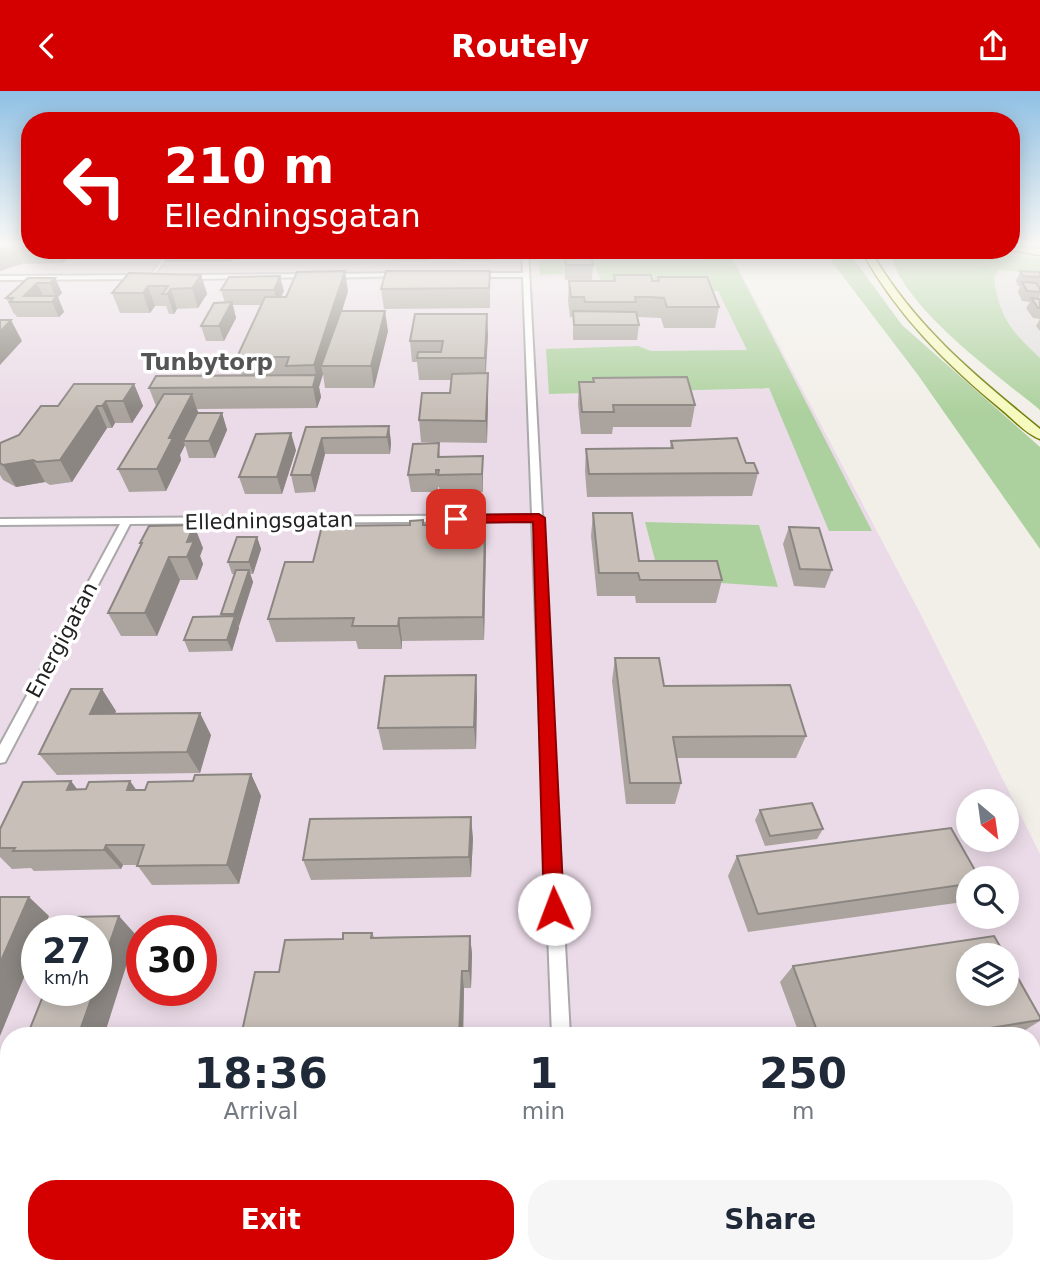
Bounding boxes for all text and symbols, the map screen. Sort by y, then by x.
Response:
icon: back [28,27,66,65]
text: Routely [451,27,589,65]
icon: share [974,27,1012,65]
text: 210 m [164,138,334,195]
icon: left [49,140,140,231]
text: Elledningsgatan [164,197,421,235]
district label: Tunbytorp [141,349,273,375]
pin [426,489,486,549]
icon: arrive [437,500,475,538]
street label: Elledningsgatan [185,508,353,534]
street label: Energigatan [21,578,103,702]
north arrow [956,789,1018,852]
map controls [956,789,1019,1006]
button: search [956,866,1019,929]
position arrow [517,872,591,946]
speed limit sign: 30 [126,915,217,1006]
text: 27 [42,931,91,971]
button: layers [956,943,1019,1006]
text: km/h [44,967,89,988]
text: 18:36 [194,1049,328,1098]
text: 1 [529,1049,558,1098]
text: 250 [759,1049,847,1098]
text: Arrival [224,1098,298,1124]
text: min [522,1098,565,1124]
text: m [792,1098,814,1124]
button: Exit [28,1180,514,1260]
button: Share [528,1180,1013,1260]

